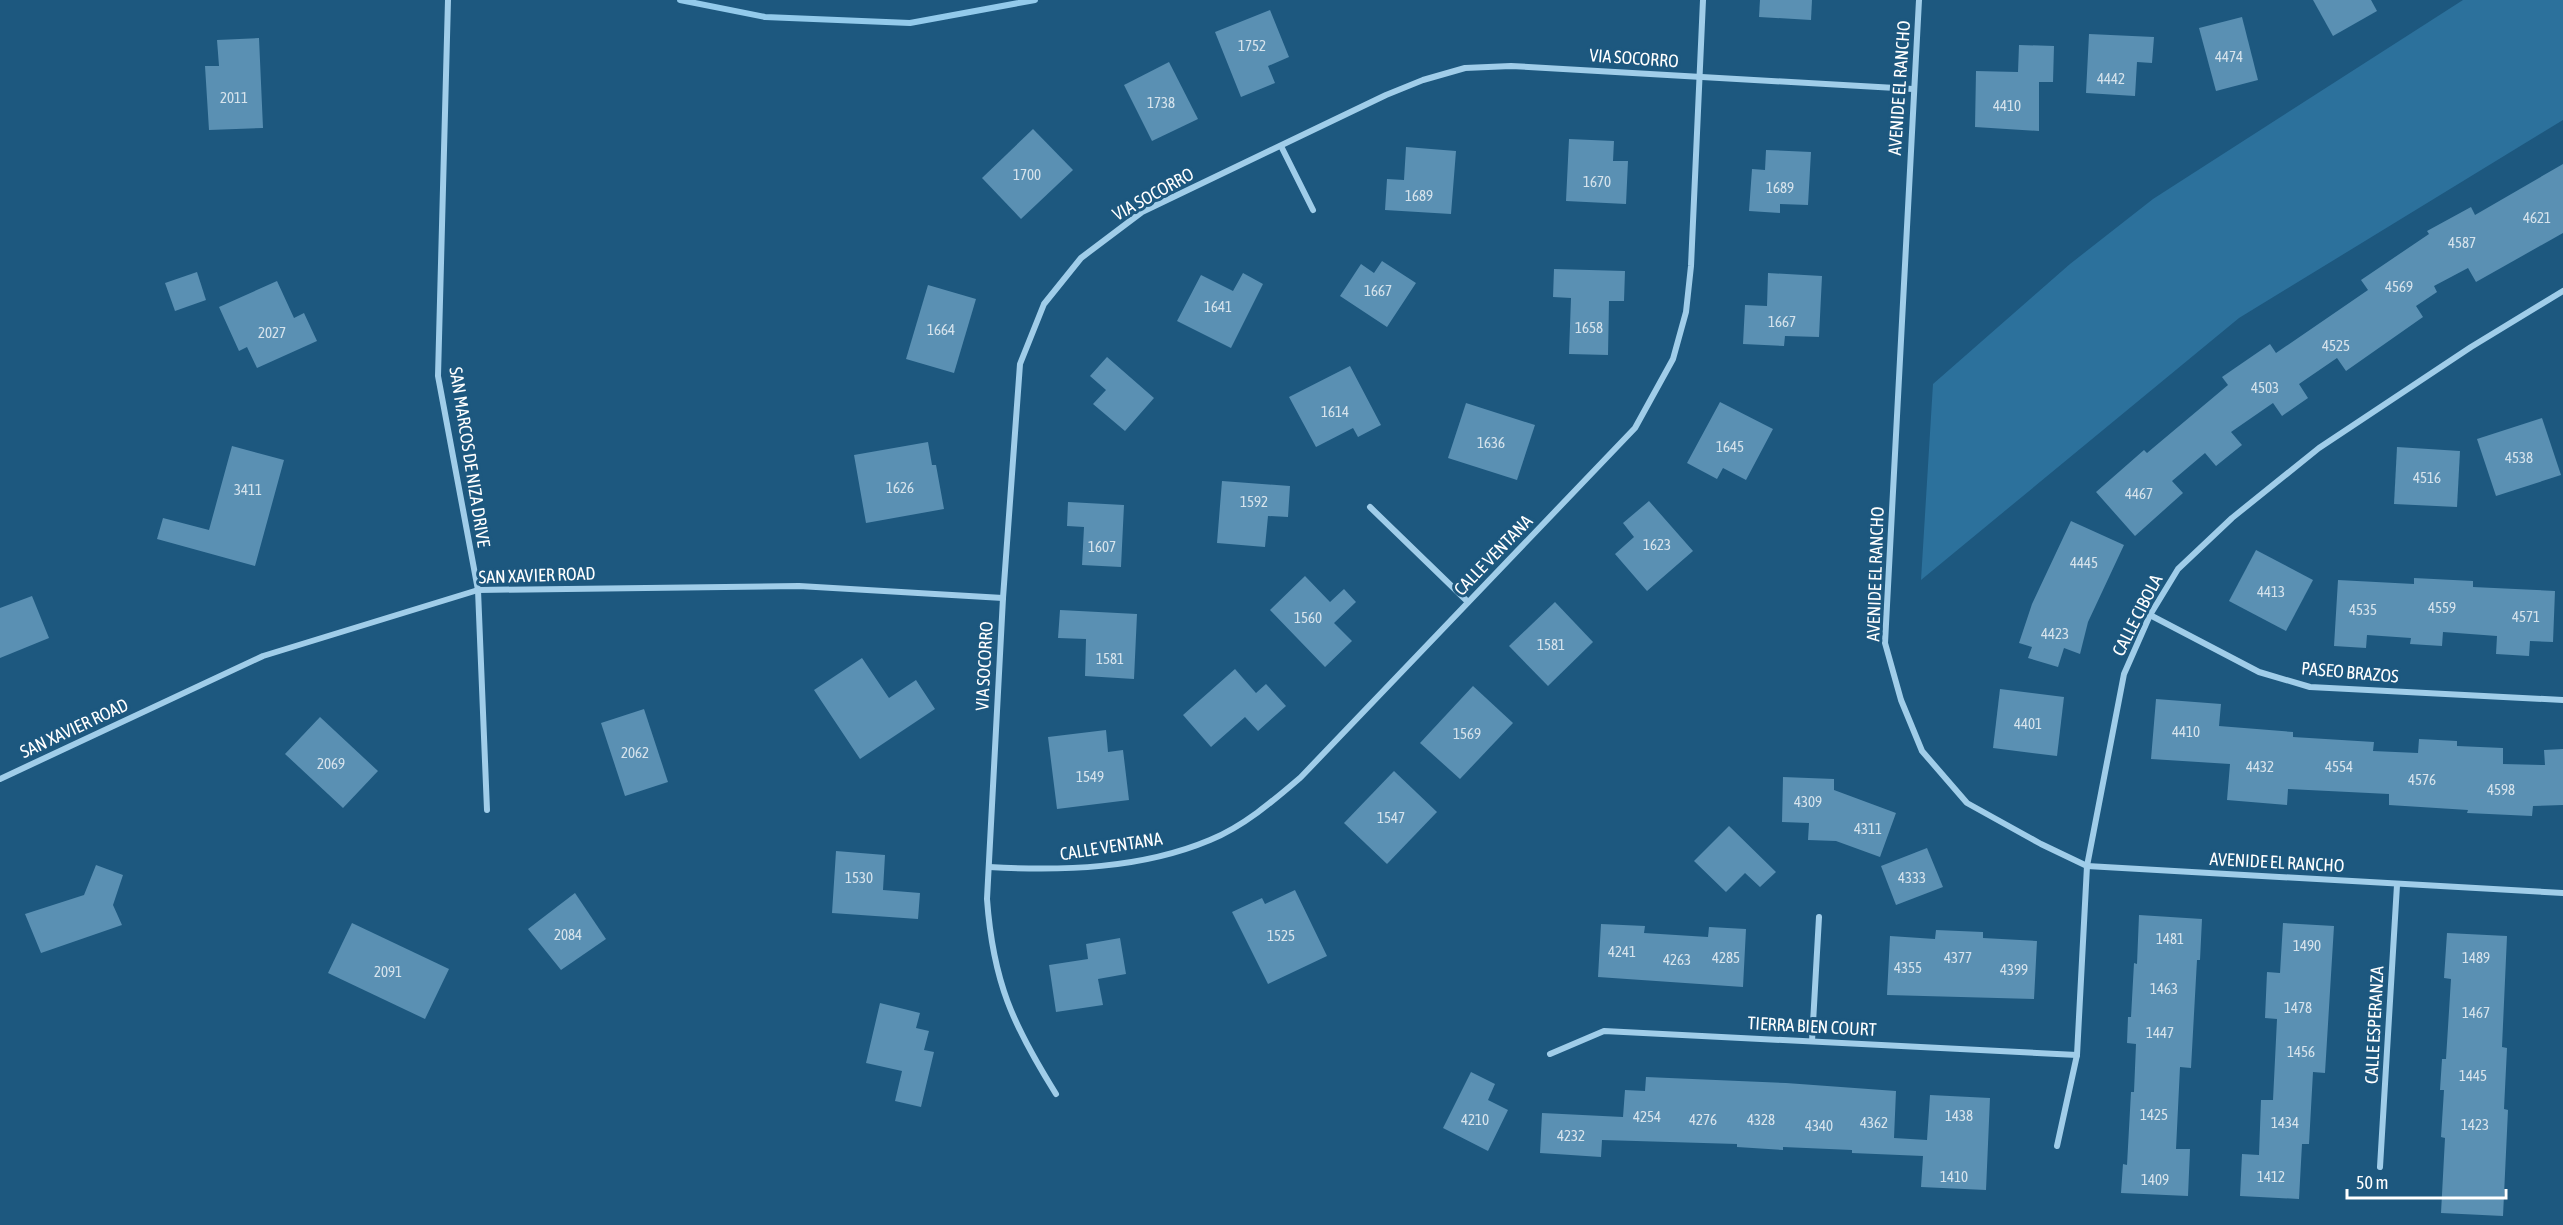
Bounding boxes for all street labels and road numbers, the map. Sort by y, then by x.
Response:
street label: AVENIDE EL RANCHO [1884,20,1914,156]
street label: VIA SOCORRO [1589,44,1679,72]
street label: VIA SOCORRO [1109,163,1197,225]
street label: SAN MARCOS DE NIZA DRIVE [445,365,495,549]
street label: AVENIDE EL RANCHO [1862,506,1888,642]
street label: CALLE VENTANA [1449,510,1537,600]
street label: SAN XAVIER ROAD [478,562,596,588]
street label: CALLE CIBOLA [2108,571,2167,659]
street label: VIA SOCORRO [971,621,997,711]
street label: PASEO BRAZOS [2300,657,2400,687]
street label: SAN XAVIER ROAD [17,694,131,762]
street label: CALLE VENTANA [1058,828,1164,864]
street label: AVENIDE EL RANCHO [2209,848,2345,876]
street label: CALLE ESPERANZA [2360,965,2388,1084]
street label: TIERRA BIEN COURT [1747,1012,1877,1040]

